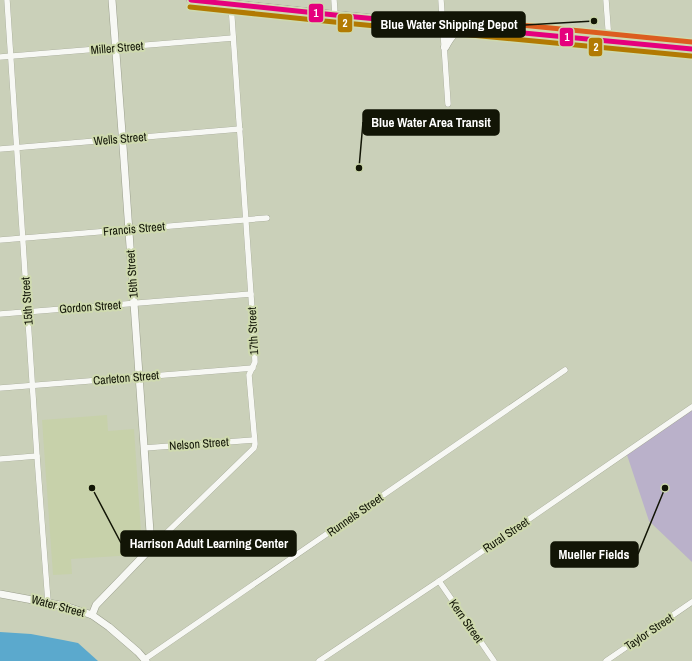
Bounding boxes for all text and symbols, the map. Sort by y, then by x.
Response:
line badge: 1 [308,3,324,23]
text: 1 [313,6,319,20]
callout: Blue Water Shipping Depot [372,12,525,37]
line badge: 2 [337,13,353,33]
text: 2 [342,16,348,30]
text: Blue Water Shipping Depot [380,16,518,33]
line badge: 1 [559,27,574,47]
text: 1 [564,30,570,44]
line badge: 2 [588,37,603,57]
street label: Miller Street [90,38,144,58]
text: 2 [593,40,599,54]
callout: Blue Water Area Transit [363,110,499,135]
text: Blue Water Area Transit [371,114,491,131]
street label: Wells Street [93,129,147,149]
street label: Francis Street [103,218,166,240]
street label: 16th Street [122,249,142,299]
street label: 15th Street [17,276,37,326]
street label: Gordon Street [59,297,122,317]
street label: 17th Street [244,306,262,355]
street label: Carleton Street [92,367,160,389]
street label: Nelson Street [169,434,230,454]
street label: Runnels Street [324,490,386,540]
street label: Rural Street [480,514,532,556]
callout: Harrison Adult Learning Center [121,531,296,556]
text: Harrison Adult Learning Center [130,535,289,552]
callout: Mueller Fields [551,542,638,567]
text: Mueller Fields [558,546,630,563]
street label: Water Street [29,591,87,621]
street label: Kern Street [445,596,487,646]
street label: Taylor Street [622,610,677,654]

